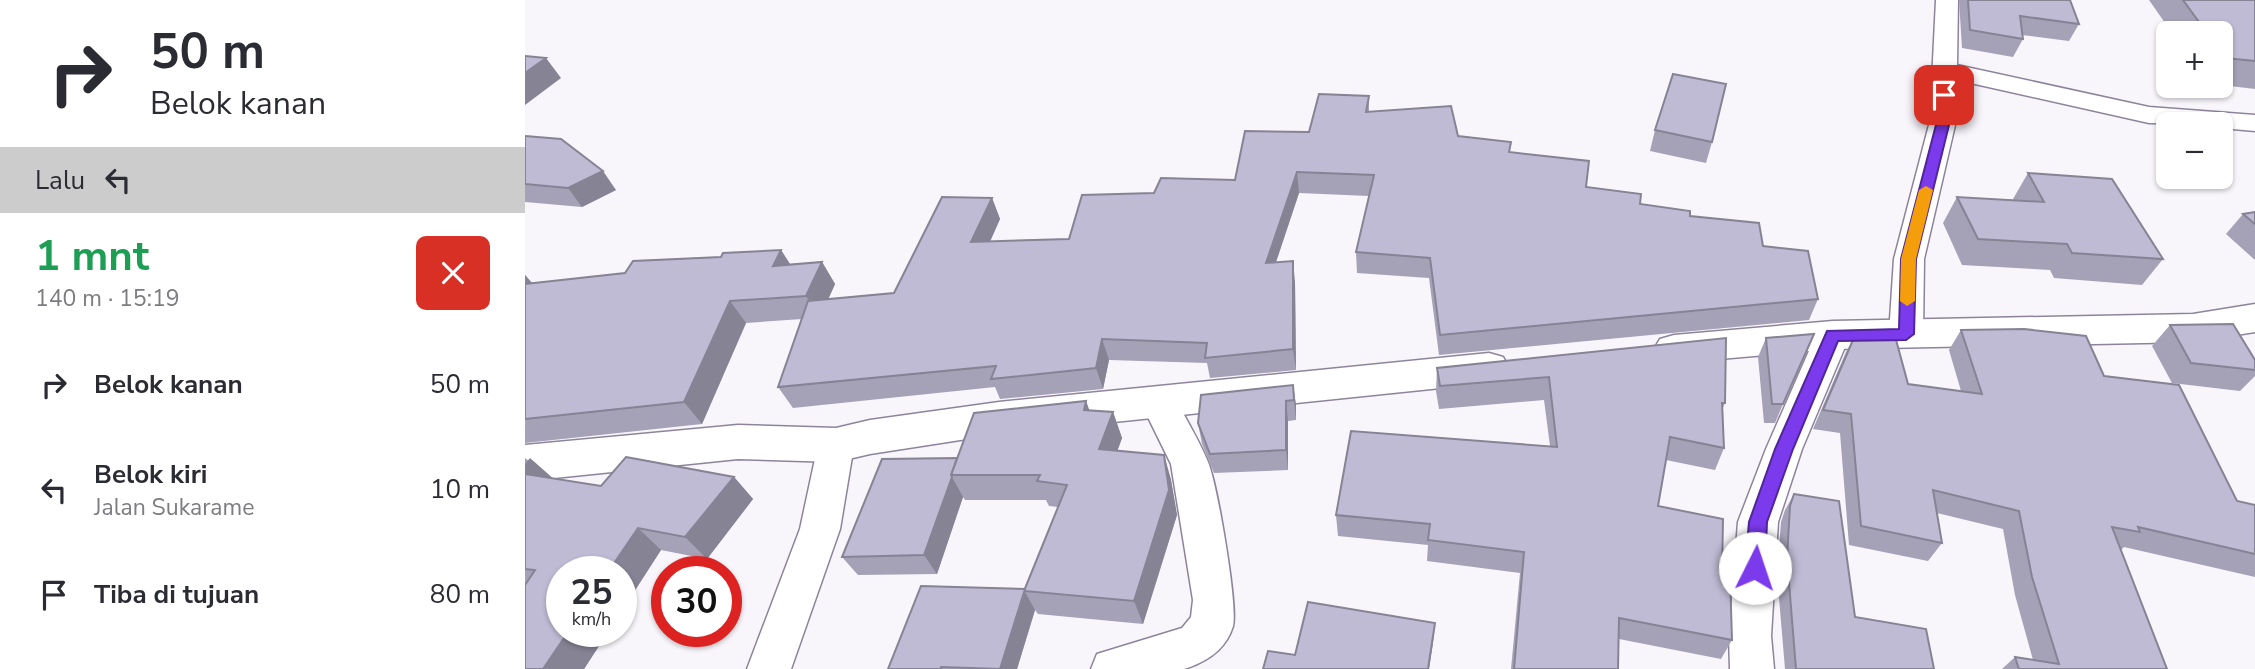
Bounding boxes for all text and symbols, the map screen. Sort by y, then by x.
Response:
text: 50 m [150,18,265,85]
map controls [2156,21,2233,189]
button: + [2156,21,2233,98]
icon: right [35,28,126,119]
pin [1914,65,1974,125]
icon: arrive [1925,76,1963,114]
text: Belok kanan [150,82,326,125]
button: − [2156,112,2233,189]
icon: left [99,161,137,199]
text: Lalu [35,163,85,198]
text: 1 mnt [35,228,149,285]
button: close [416,236,490,310]
text: 140 m · 15:19 [35,283,180,314]
icon: right [35,366,73,404]
text: Belok kanan [94,367,243,402]
text: 50 m [430,367,490,402]
text: Belok kiri [94,457,207,492]
icon: left [35,471,73,509]
text: 10 m [430,472,490,507]
text: Jalan Sukarame [94,492,254,523]
position arrow [1718,531,1792,605]
speed limit sign: 30 [651,556,742,647]
text: 25 [570,569,613,616]
icon: arrive [35,576,73,614]
text: Tiba di tujuan [94,577,259,612]
text: 80 m [430,577,490,612]
text: km/h [572,607,611,631]

